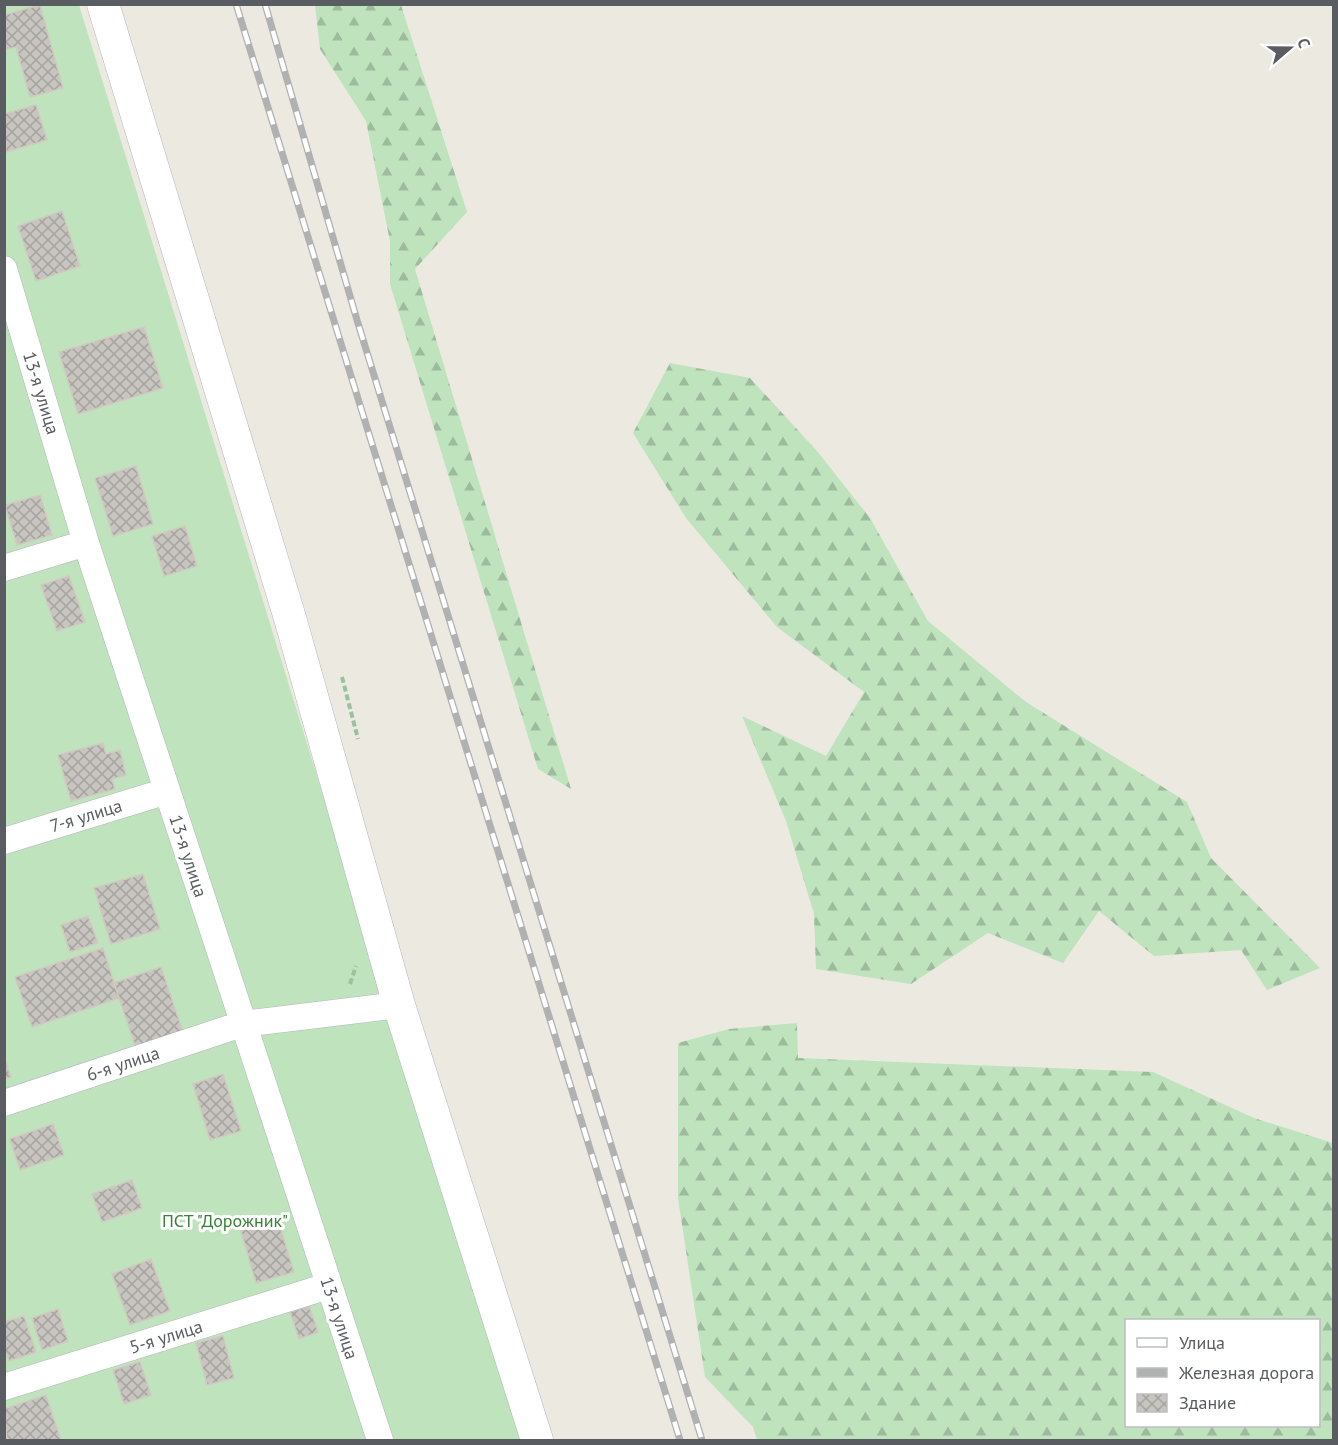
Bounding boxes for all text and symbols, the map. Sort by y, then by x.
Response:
north arrow [1260,18,1320,78]
text: С [1293,35,1315,51]
street label: 13-я улица [18,349,65,437]
street label: 7-я улица [47,794,125,837]
street label: 13-я улица [164,812,213,900]
street label: 6-я улица [83,1041,162,1086]
park label: ПСТ "Дорожник" [162,1209,288,1232]
street label: 13-я улица [315,1274,364,1362]
street label: 5-я улица [126,1314,205,1359]
legend [1125,1319,1320,1427]
text: Улица [1179,1331,1225,1354]
text: Железная дорога [1178,1361,1314,1384]
text: Здание [1179,1391,1236,1414]

